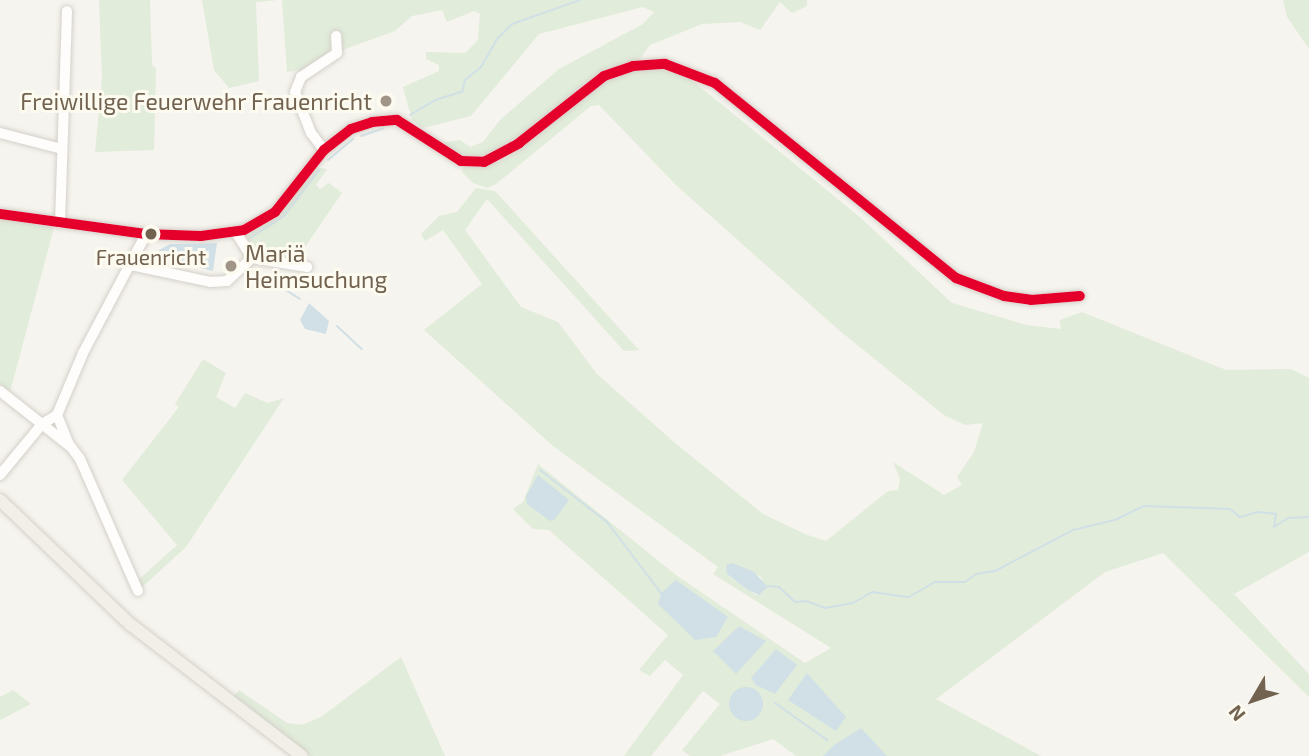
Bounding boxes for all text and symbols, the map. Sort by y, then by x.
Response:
place label: Freiwillige Feuerwehr Frauenricht [20,87,372,115]
marker: Freiwillige Feuerwehr Frauenricht [378,93,394,109]
marker: Frauenricht [144,227,158,241]
place label: Mariä Heimsuchung [245,239,387,293]
place label: Frauenricht [96,244,206,270]
marker: Mariä Heimsuchung [223,258,239,274]
north arrow [1218,665,1288,735]
text: N [1223,701,1250,726]

